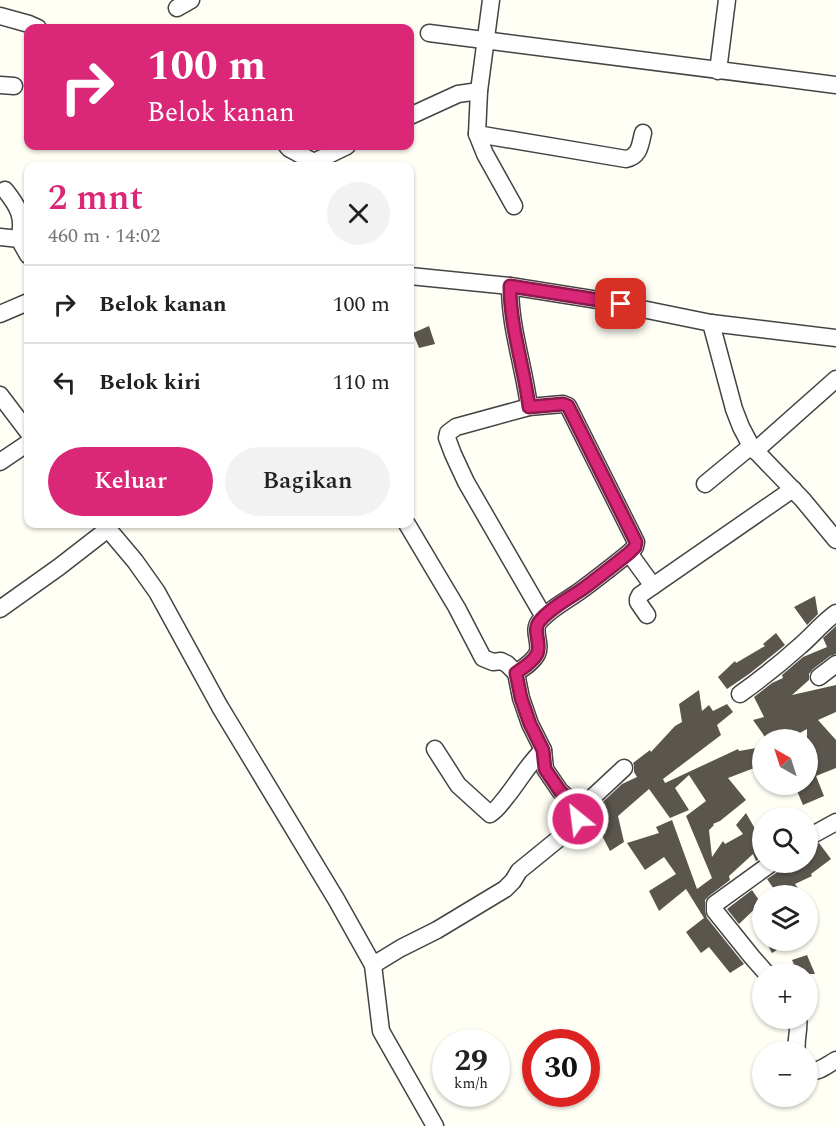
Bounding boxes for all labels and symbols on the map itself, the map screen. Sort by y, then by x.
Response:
pin [595,278,646,329]
north arrow [752,729,818,795]
position arrow [546,787,610,851]
speed limit sign: 30 [522,1029,600,1107]

